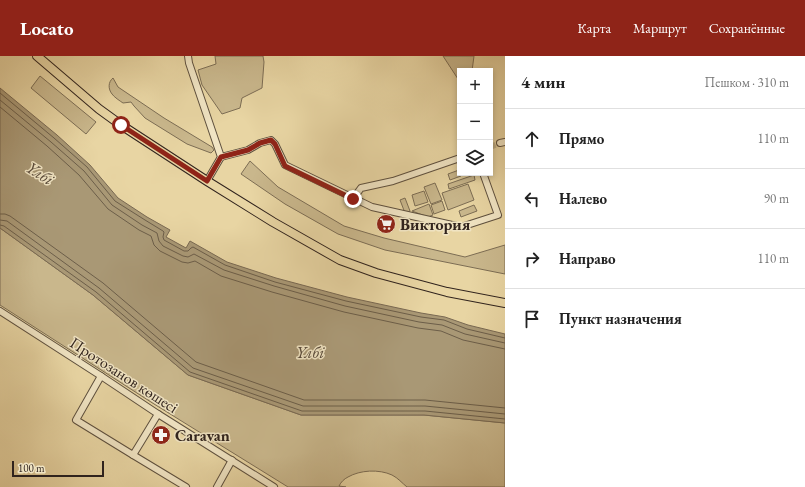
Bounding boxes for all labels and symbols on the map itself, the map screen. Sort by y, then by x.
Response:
route start [112,116,130,134]
water label: Үлбі [22,156,59,190]
route end [344,190,362,208]
supermarket icon: Виктория [375,213,397,235]
place label: Виктория [400,214,471,235]
street label: Протозанов көшесі [66,332,182,418]
water label: Үлбі [296,341,325,363]
pharmacy icon: Caravan [150,424,172,446]
place label: Caravan [175,425,230,446]
scale bar [12,459,104,478]

